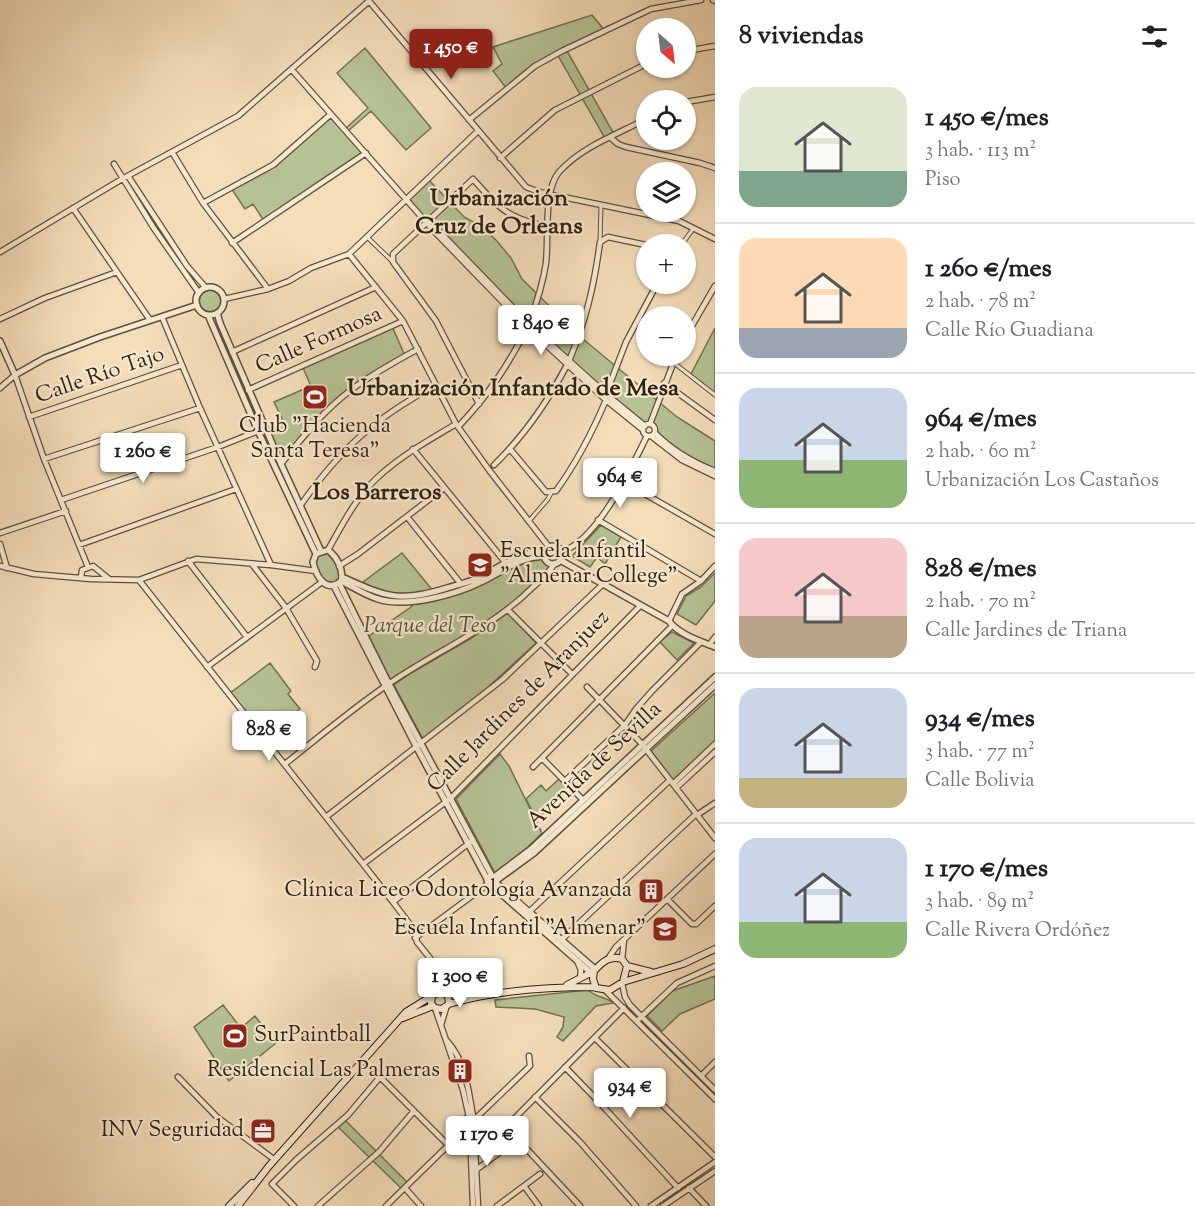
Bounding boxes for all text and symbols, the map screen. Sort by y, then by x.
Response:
north arrow [636,18,696,78]
map controls [636,18,696,366]
text: 8 viviendas [739,18,863,55]
icon: filters [1138,20,1171,53]
pin: 1 450 € [396,29,506,80]
text: 1 450 € [423,34,479,63]
button: locate [636,90,696,150]
text: 1 450 €/mes [925,100,1049,137]
icon: home [787,111,859,183]
text: 3 hab. · 113 m² [925,137,1036,166]
button: layers [636,162,696,222]
text: Piso [925,166,960,195]
district label: Urbanización Cruz de Orleans [415,182,583,244]
button: + [636,234,696,294]
text: 1 260 €/mes [925,251,1052,288]
icon: home [787,262,859,334]
text: 2 hab. · 78 m² [925,288,1036,317]
street label: Calle Formosa [251,299,387,383]
pin: 1 840 € [486,305,596,356]
button: − [636,306,696,366]
text: 1 840 € [512,310,570,339]
text: Calle Río Guadiana [925,317,1094,346]
street label: Calle Río Tajo [31,339,169,413]
district label: Urbanización Infantado de Mesa [347,372,680,406]
sports icon: Club "Hacienda Santa Teresa" [300,382,330,412]
text: 964 €/mes [925,401,1037,438]
place label: Club "Hacienda Santa Teresa" [239,411,391,468]
icon: home [787,412,859,484]
pin: 1 260 € [88,433,198,484]
text: 1 260 € [114,438,172,467]
text: 2 hab. · 60 m² [925,438,1036,467]
pin: 964 € [578,458,662,509]
text: 964 € [597,463,643,492]
text: Urbanización Los Castaños [925,467,1159,496]
district label: Los Barreros [313,476,441,510]
place label: Escuela Infantil "Almenar College" [500,536,678,593]
school or university icon: Escuela Infantil "Almenar College" [465,550,495,580]
text: 828 €/mes [925,551,1037,588]
icon: home [787,562,859,634]
text: 2 hab. · 70 m² [925,588,1036,617]
street label: Calle Jardines de Aranjuez [420,603,618,801]
park label: Parque del Teso [364,611,496,643]
text: Calle Jardines de Triana [925,617,1127,646]
street label: Avenida de Sevilla [520,695,670,837]
text: 934 €/mes [925,701,1035,738]
pin: 828 € [227,711,311,762]
icon: home [787,712,859,784]
text: 828 € [246,716,292,745]
text: 3 hab. · 77 m² [925,738,1035,767]
text: Calle Bolivia [925,767,1035,796]
text: 1 170 €/mes [925,851,1048,888]
icon: home [787,862,859,934]
place label: Clínica Liceo Odontología Avanzada [285,875,632,907]
building icon: Clínica Liceo Odontología Avanzada [636,876,666,906]
text: 3 hab. · 89 m² [925,888,1034,917]
place label: Escuela Infantil "Almenar" [394,913,646,945]
school or university icon: Escuela Infantil "Almenar" [650,914,680,944]
text: Calle Rivera Ordóñez [925,917,1110,946]
pin: 1 300 € [405,958,515,1009]
text: 1 300 € [432,963,488,992]
place label: SurPaintball [254,1020,371,1052]
sports icon: SurPaintball [220,1021,250,1051]
place label: Residencial Las Palmeras [207,1055,440,1087]
building icon: Residencial Las Palmeras [445,1056,475,1086]
pin: 934 € [588,1068,672,1119]
text: 934 € [608,1073,652,1102]
place label: INV Seguridad [101,1115,244,1147]
office icon: INV Seguridad [248,1116,278,1146]
pin: 1 170 € [432,1116,542,1167]
text: 1 170 € [460,1121,514,1150]

